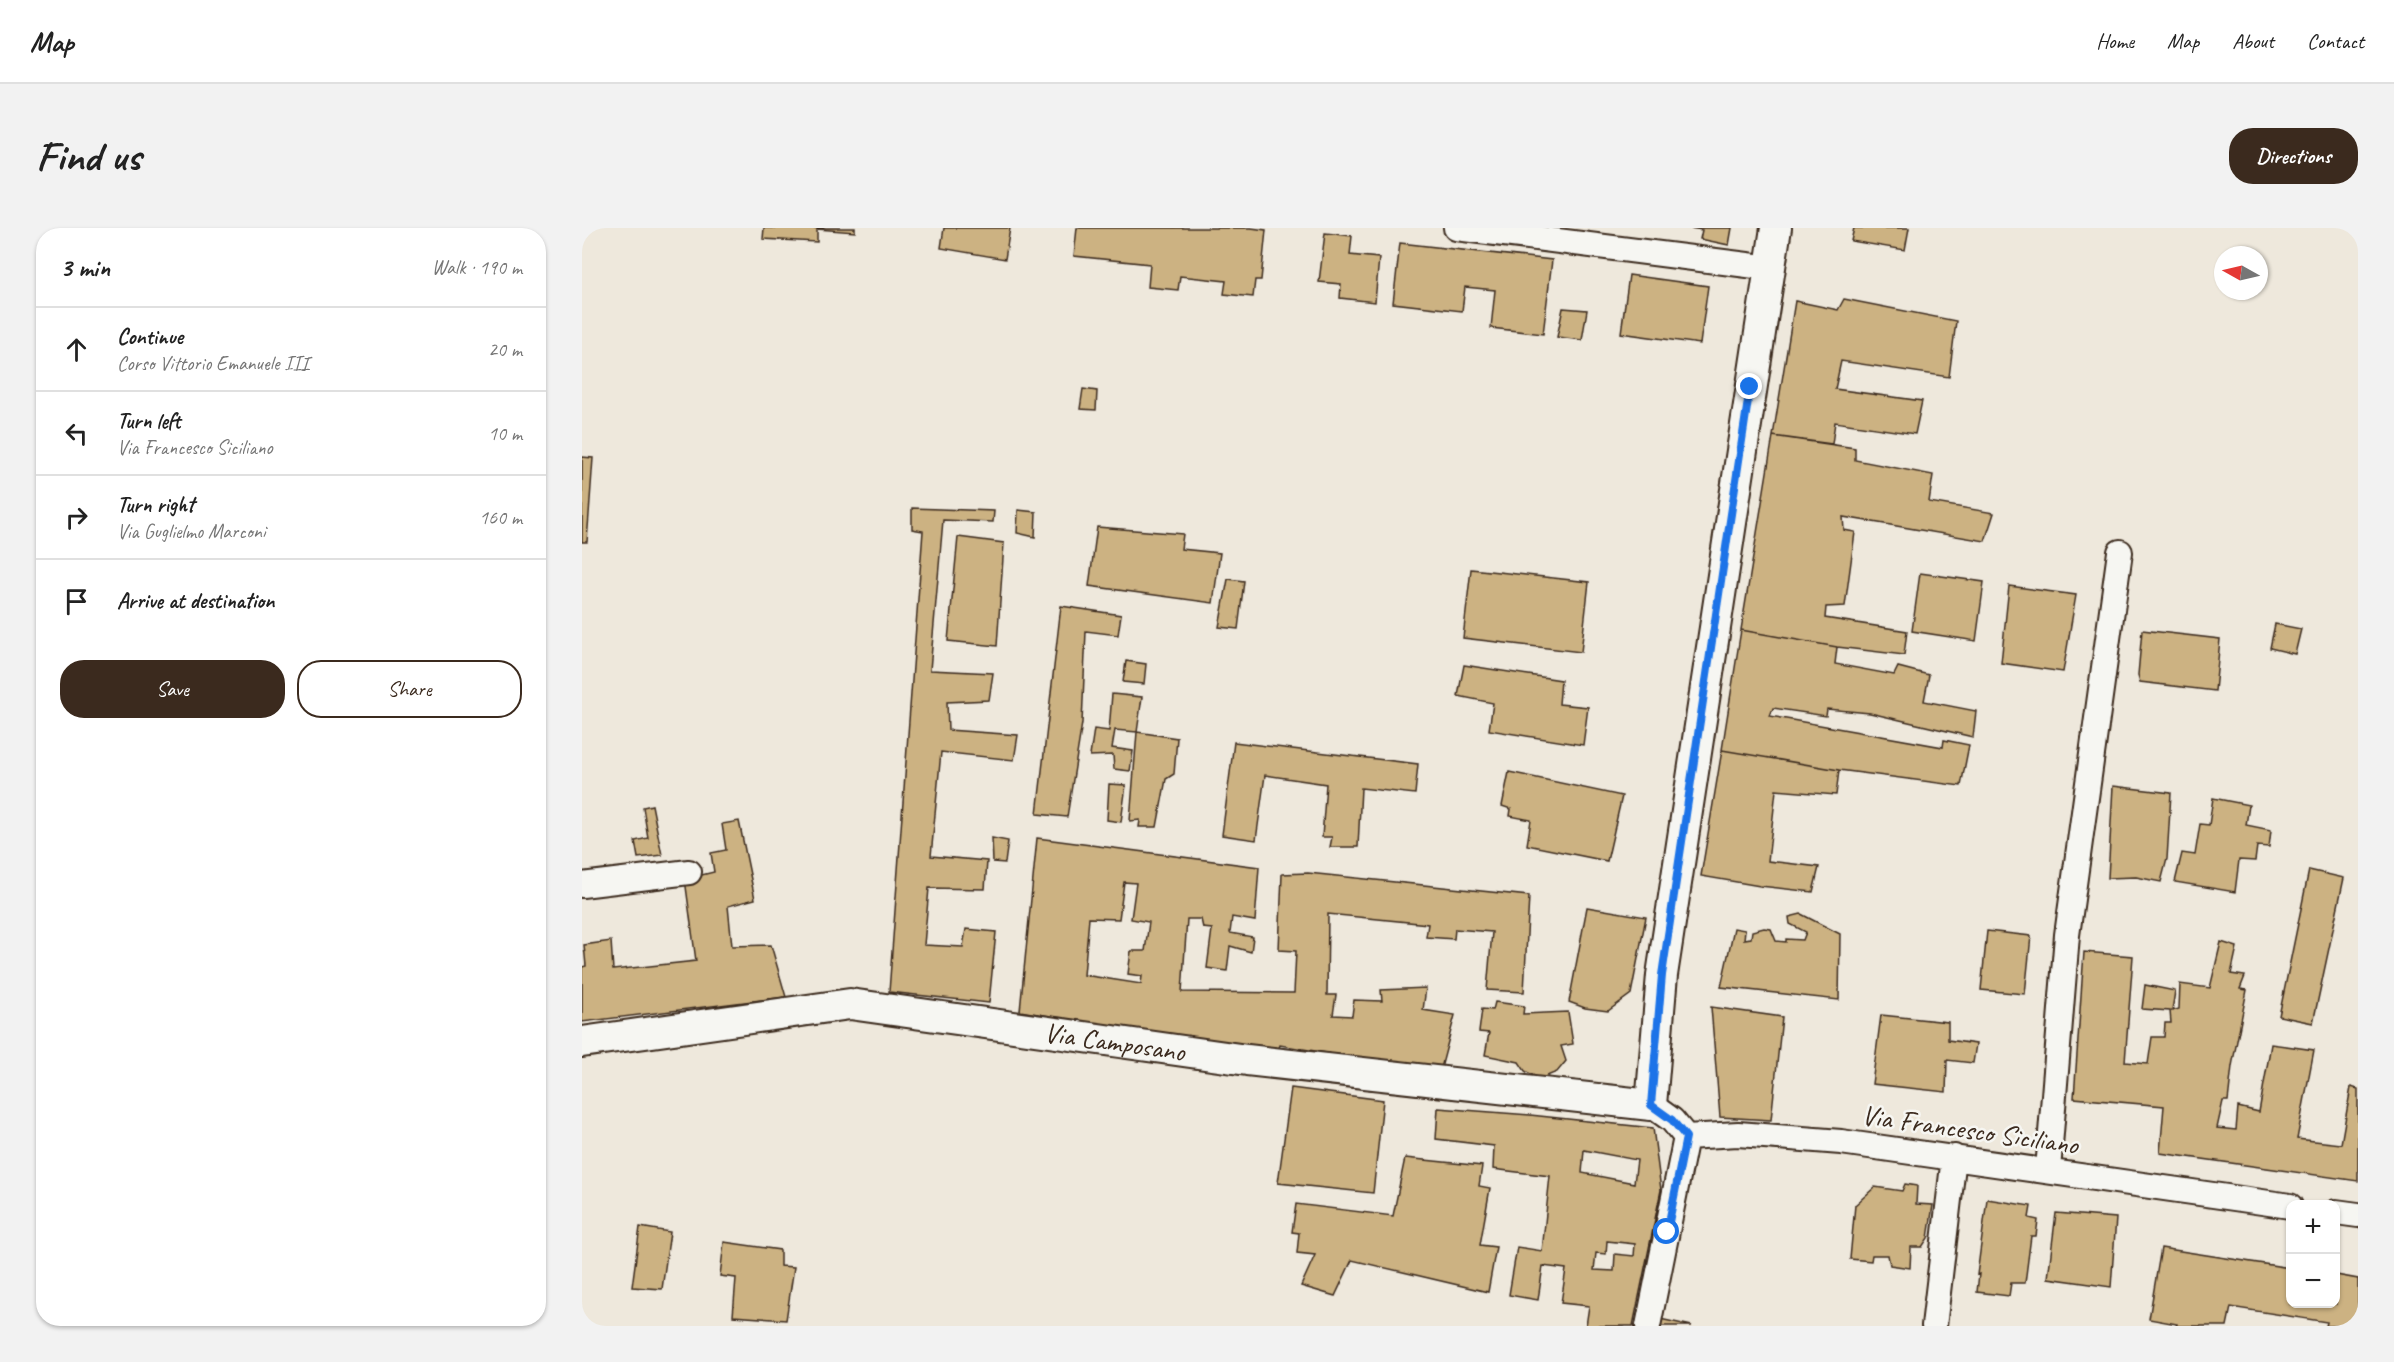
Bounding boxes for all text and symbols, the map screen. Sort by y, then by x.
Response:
text: Map [30,24,73,59]
text: Home [2096,28,2134,54]
text: Map [2167,28,2199,54]
text: About [2232,28,2274,54]
text: Contact [2307,28,2364,54]
button: Directions [2229,128,2358,184]
text: Find us [36,130,141,183]
north arrow [2214,246,2268,300]
text: 3 min [60,251,110,284]
text: Walk · 190 m [432,255,522,280]
text: Continue [117,323,183,351]
icon: ahead [60,333,93,366]
text: 20 m [488,337,522,362]
text: Corso Vittorio Emanuele III [117,351,309,376]
route end [1736,373,1762,399]
text: Turn left [117,407,181,435]
icon: left [60,417,93,450]
text: 10 m [488,421,522,446]
text: Via Francesco Siciliano [117,435,273,460]
text: Turn right [117,491,194,519]
icon: right [60,501,93,534]
text: 160 m [479,505,522,530]
text: Via Guglielmo Marconi [117,519,266,544]
icon: arrive [60,585,93,618]
text: Arrive at destination [117,587,274,615]
button: Save [60,660,285,718]
button: Share [297,660,522,718]
street label: Via Camposano [1042,1015,1189,1069]
street label: Via Francesco Siciliano [1860,1097,2082,1162]
map controls [2286,1200,2340,1308]
button: + [2286,1200,2340,1254]
route start [1653,1218,1679,1244]
button: − [2286,1254,2340,1308]

